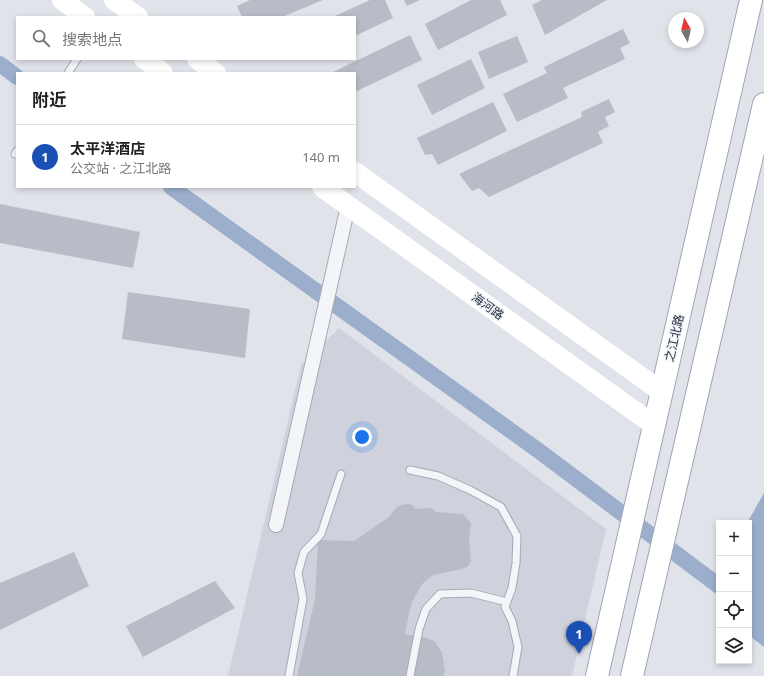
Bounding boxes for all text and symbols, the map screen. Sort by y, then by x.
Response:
north arrow [668,12,704,48]
search box [16,16,356,60]
icon: search [30,27,52,49]
text: 搜索地点 [62,29,122,49]
text: 附近 [32,88,66,111]
text: 太平洋酒店 [70,138,145,158]
text: 1 [41,148,49,166]
text: 140 m [302,148,340,166]
text: 公交站 · 之江北路 [70,159,171,177]
street label: 海河路 [468,289,508,323]
street label: 之江北路 [660,313,688,363]
your location [352,427,372,447]
map controls [716,520,752,664]
button: + [716,520,752,556]
button: − [716,556,752,592]
button: locate [716,592,752,628]
pin: 1 [566,621,592,654]
button: layers [716,628,752,664]

